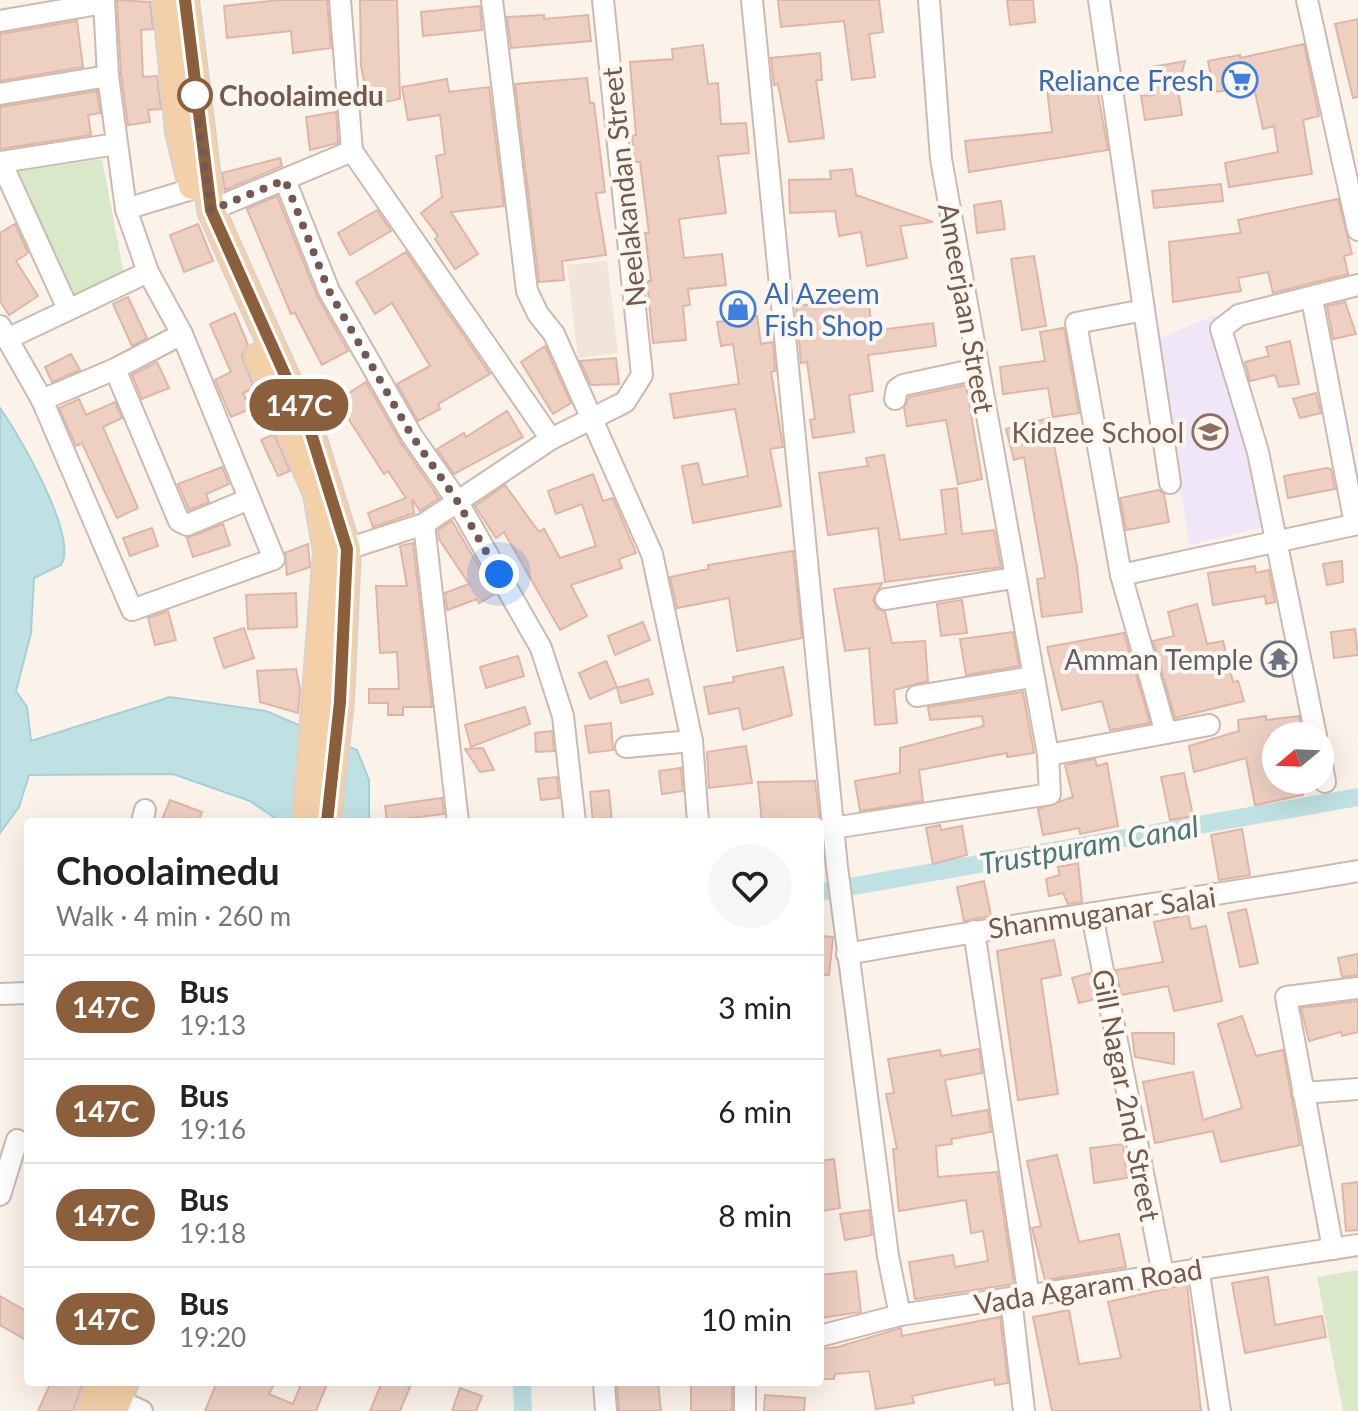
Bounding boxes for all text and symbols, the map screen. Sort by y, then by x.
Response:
supermarket icon: Reliance Fresh [1221,61,1259,99]
place label: Reliance Fresh [1038,63,1214,97]
street label: Neelakandan Street [594,65,652,309]
marker: Choolaimedu [178,78,212,112]
place label: Choolaimedu [219,78,384,112]
street label: Ameerjaan Street [932,200,1002,416]
place label: Al Azeem Fish Shop [764,276,884,342]
shop icon: Al Azeem Fish Shop [719,290,757,328]
line badge: 147C [243,379,355,431]
text: 147C [265,388,333,422]
school or university icon: Kidzee School [1191,413,1229,451]
place label: Kidzee School [1011,415,1184,449]
your location [479,554,519,594]
temple icon: Amman Temple [1260,640,1298,678]
place label: Amman Temple [1064,642,1253,676]
north arrow [1262,722,1334,794]
map controls [1262,722,1334,794]
water label: Trustpuram Canal [977,807,1201,881]
button: heart [708,844,792,928]
text: Choolaimedu [56,847,280,893]
street label: Shanmuganar Salai [986,879,1218,945]
text: Walk · 4 min · 260 m [56,900,291,932]
street label: Gill Nagar 2nd Street [1086,966,1168,1224]
text: Bus [179,973,229,1009]
text: 3 min [718,989,792,1025]
text: 147C [72,990,139,1024]
text: 19:13 [179,1009,246,1041]
text: Bus [179,1077,229,1113]
text: 6 min [718,1093,792,1129]
text: 147C [72,1094,139,1128]
text: 19:16 [179,1113,246,1145]
text: Bus [179,1181,229,1217]
text: 8 min [718,1197,792,1233]
text: 147C [72,1198,139,1232]
text: 19:18 [179,1217,246,1249]
street label: Vada Agaram Road [972,1251,1204,1321]
text: Bus [179,1285,229,1321]
text: 10 min [701,1301,792,1337]
text: 147C [72,1302,139,1336]
text: 19:20 [179,1321,246,1353]

